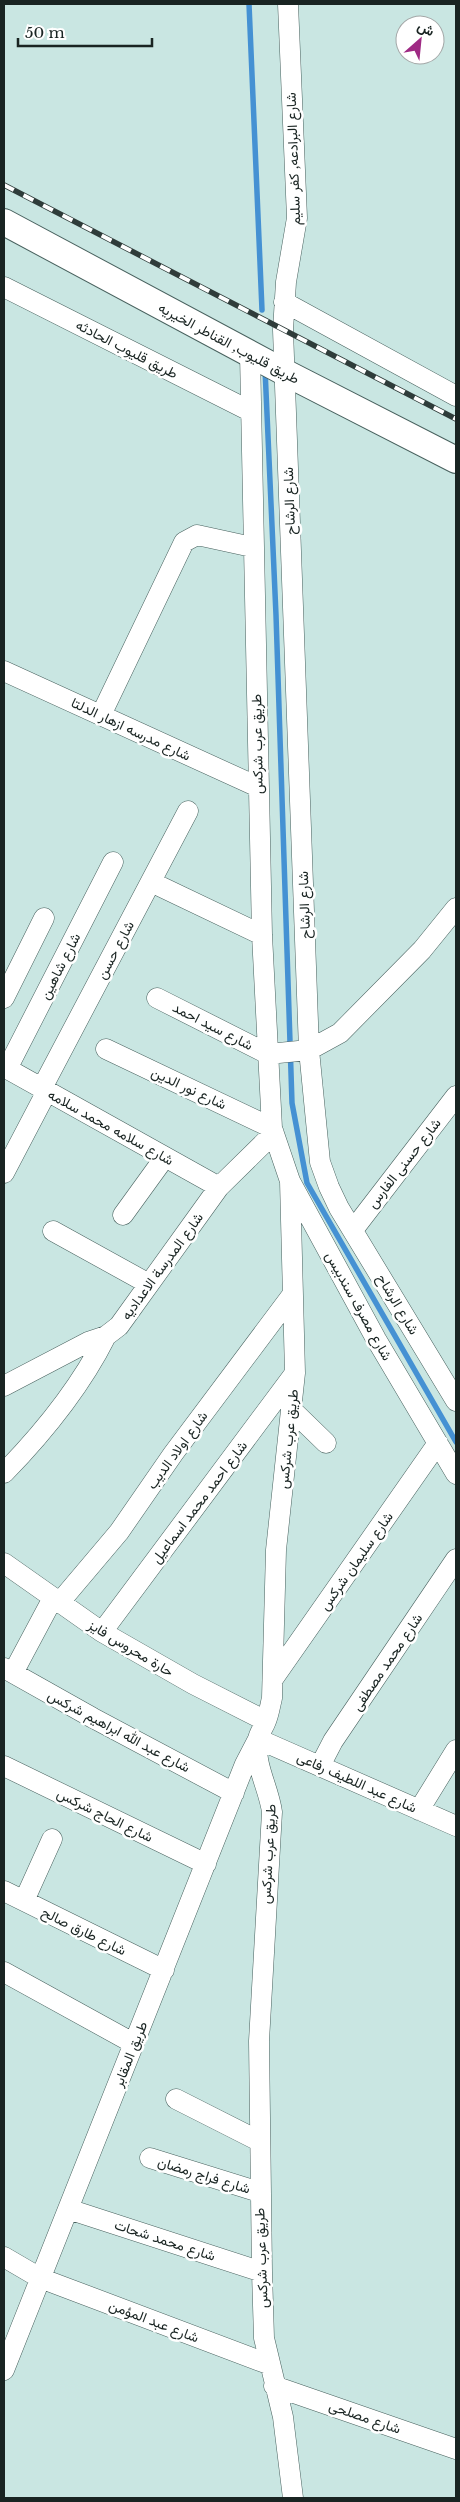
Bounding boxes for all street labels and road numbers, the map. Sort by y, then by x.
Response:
street label: شارع البرادعه, كفر سليم [282,92,306,226]
street label: طريق قليوب, القناطر الخيريه [155,298,303,388]
street label: طريق قليوب الحادثه [73,316,181,382]
street label: شارع الرشاح [279,467,301,535]
street label: شارع مدرسه ازهار الدلتا [67,693,194,766]
street label: طريق عرب شركس [247,694,267,794]
street label: شارع الرشاح [294,871,316,939]
street label: شارع حسن [92,918,140,983]
street label: شارع شاهين [36,930,86,1003]
street label: شارع سيد احمد [169,998,256,1056]
street label: شارع نور الدين [148,1063,229,1115]
street label: شارع سلامه محمد سلامه [44,1085,177,1171]
street label: شارع حسنى الفارس [363,1114,446,1213]
street label: شارع المدرسة الاعداديه [117,1209,209,1324]
street label: شارع مصرف سندبيس [320,1248,396,1365]
street label: شارع الرشاح [371,1270,423,1339]
street label: طريق عرب شركس [274,1388,302,1490]
street label: شارع اولاد الديب [143,1407,213,1494]
street label: شارع احمد محمد اسماعيل [147,1437,253,1568]
street label: شارع سليمان شركس [315,1508,398,1615]
street label: شارع محمد مصطفى [348,1610,428,1715]
street label: حارة محروس فايز [84,1615,177,1681]
street label: شارع عبد الله ابراهيم شركس [44,1686,193,1778]
street label: شارع عبد اللطيف رفاعى [293,1747,420,1818]
street label: شارع الحاج شركس [53,1784,156,1848]
street label: طريق عرب شركس [256,1803,280,1905]
street label: شارع طارق صالح [38,1903,129,1961]
street label: طريق المقابر [108,2019,151,2090]
street label: شارع فراج رمضان [155,2152,253,2200]
street label: طريق عرب شركس [250,2208,272,2308]
street label: شارع محمد شحات [112,2215,218,2267]
street label: شارع عبد المؤمن [106,2296,202,2348]
street label: شارع مصلحى [326,2396,403,2440]

